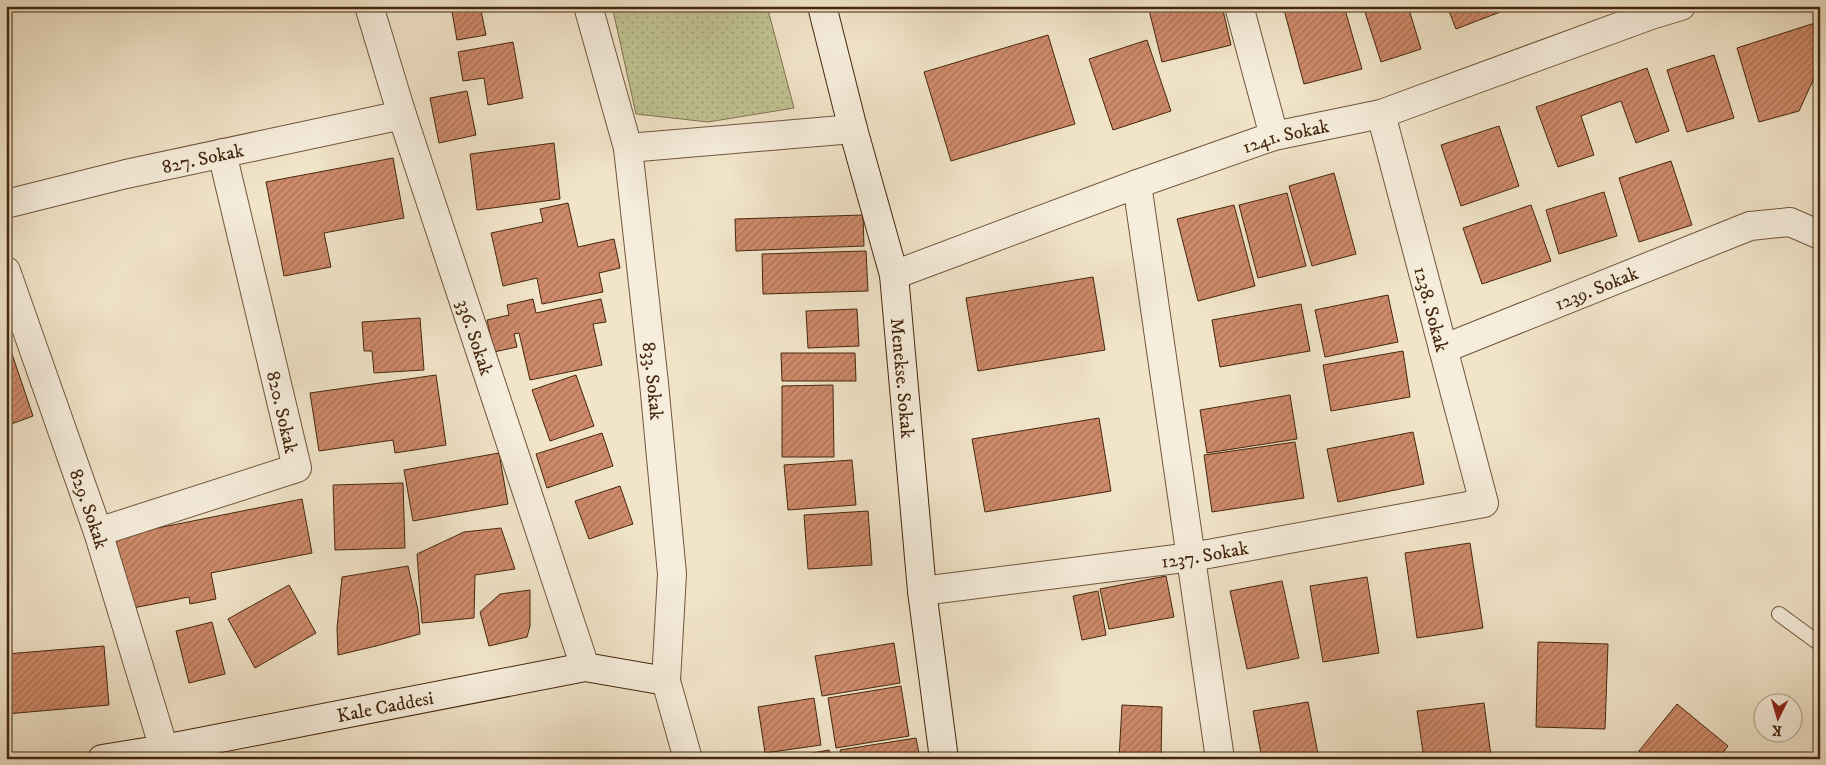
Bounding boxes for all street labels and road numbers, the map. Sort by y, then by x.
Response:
street label: 1241. Sokak [1239,115,1332,159]
street label: 827. Sokak [160,139,246,179]
street label: 1239. Sokak [1552,262,1642,316]
street label: 1238. Sokak [1408,264,1453,355]
street label: 336. Sokak [451,297,498,379]
street label: Menekse. Sokak [885,317,918,440]
street label: 833. Sokak [637,341,668,422]
street label: 820. Sokak [261,369,302,456]
street label: 829. Sokak [64,466,113,552]
street label: 1237. Sokak [1160,537,1251,574]
street label: Kale Caddesi [335,687,436,728]

